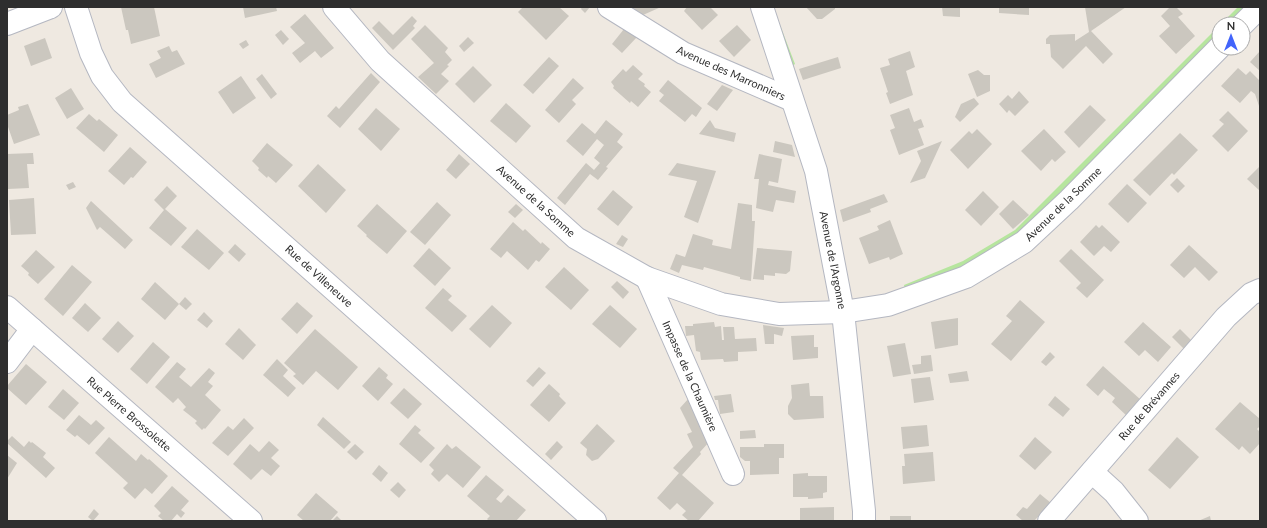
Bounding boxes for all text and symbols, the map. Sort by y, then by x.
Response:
north arrow [1211,16,1251,56]
text: N [1227,19,1235,32]
street label: Avenue des Marronniers [675,43,788,103]
street label: Avenue de la Somme [494,162,578,239]
street label: Avenue de la Somme [1022,164,1104,243]
street label: Avenue de l'Argonne [818,210,849,310]
street label: Rue de Villeneuve [283,242,356,309]
street label: Impasse de la Chaumière [660,318,721,433]
street label: Rue de Brévannes [1115,369,1182,443]
street label: Rue Pierre Brossolette [85,374,174,454]

